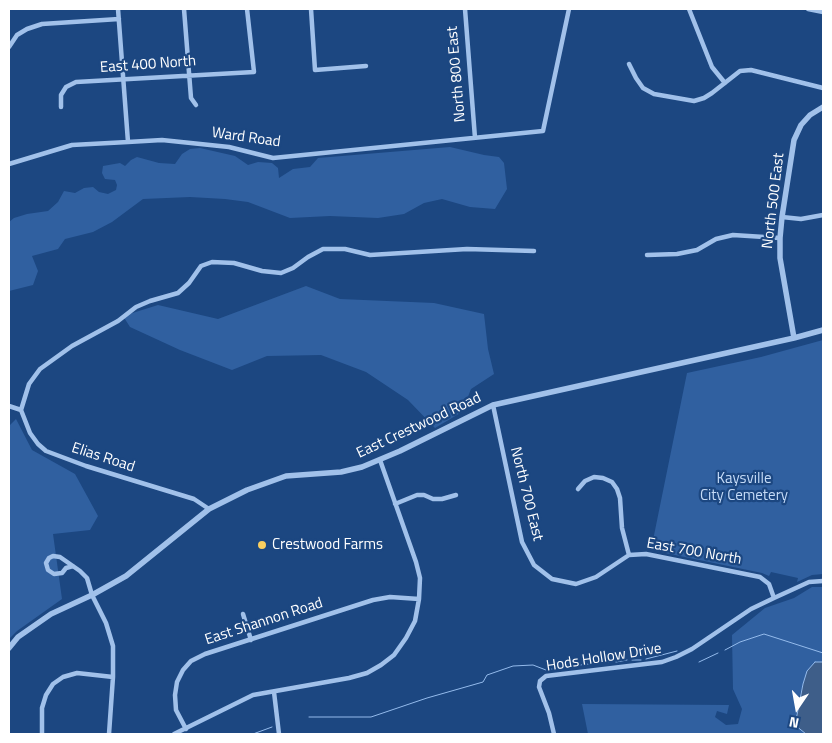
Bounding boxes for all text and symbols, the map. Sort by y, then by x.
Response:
street label: North 800 East [444,25,470,123]
street label: East 400 North [99,53,197,77]
street label: Ward Road [210,124,282,152]
street label: North 500 East [759,152,789,250]
street label: East Crestwood Road [354,389,484,463]
street label: Elias Road [69,439,137,477]
street label: North 700 East [506,445,546,543]
park label: Kaysville City Cemetery [700,470,788,505]
street label: East 700 North [645,535,743,569]
place label: Crestwood Farms [272,536,383,554]
marker: Crestwood Farms [256,539,268,551]
street label: East Shannon Road [203,594,325,650]
street label: Hods Hollow Drive [545,640,663,676]
north arrow [772,683,822,733]
text: N [787,712,801,734]

